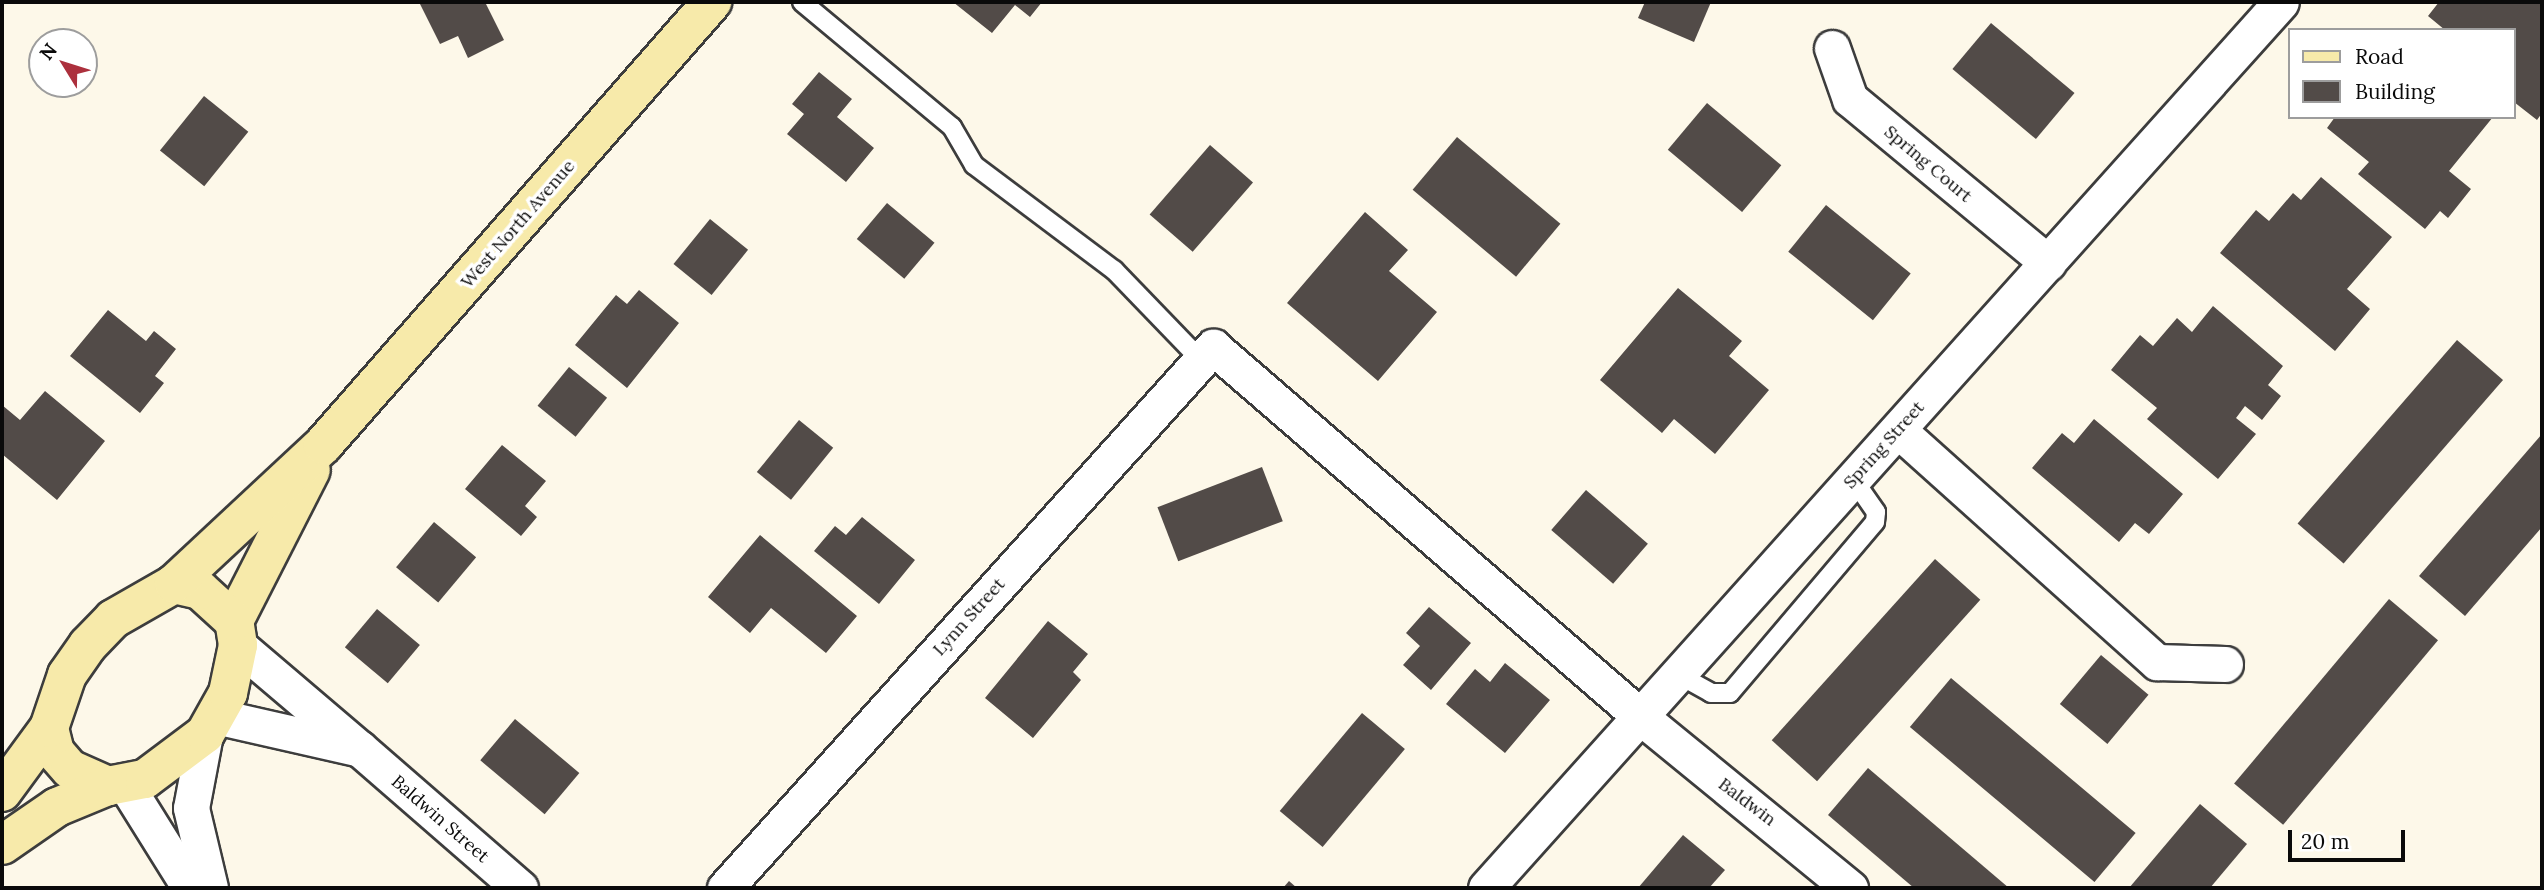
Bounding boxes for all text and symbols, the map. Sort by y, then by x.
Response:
north arrow [28,28,98,98]
legend [2288,28,2516,119]
text: N [34,38,62,64]
text: Road [2355,43,2404,70]
text: Building [2355,78,2435,105]
street label: Spring Court [1880,121,1976,207]
street label: West North Avenue [457,156,579,292]
street label: Spring Street [1839,397,1929,493]
street label: Lynn Street [928,574,1010,660]
street label: Baldwin Street [387,771,493,867]
street label: Baldwin [1714,773,1780,831]
scale bar [2292,816,2409,860]
text: 20 m [2301,828,2350,855]

